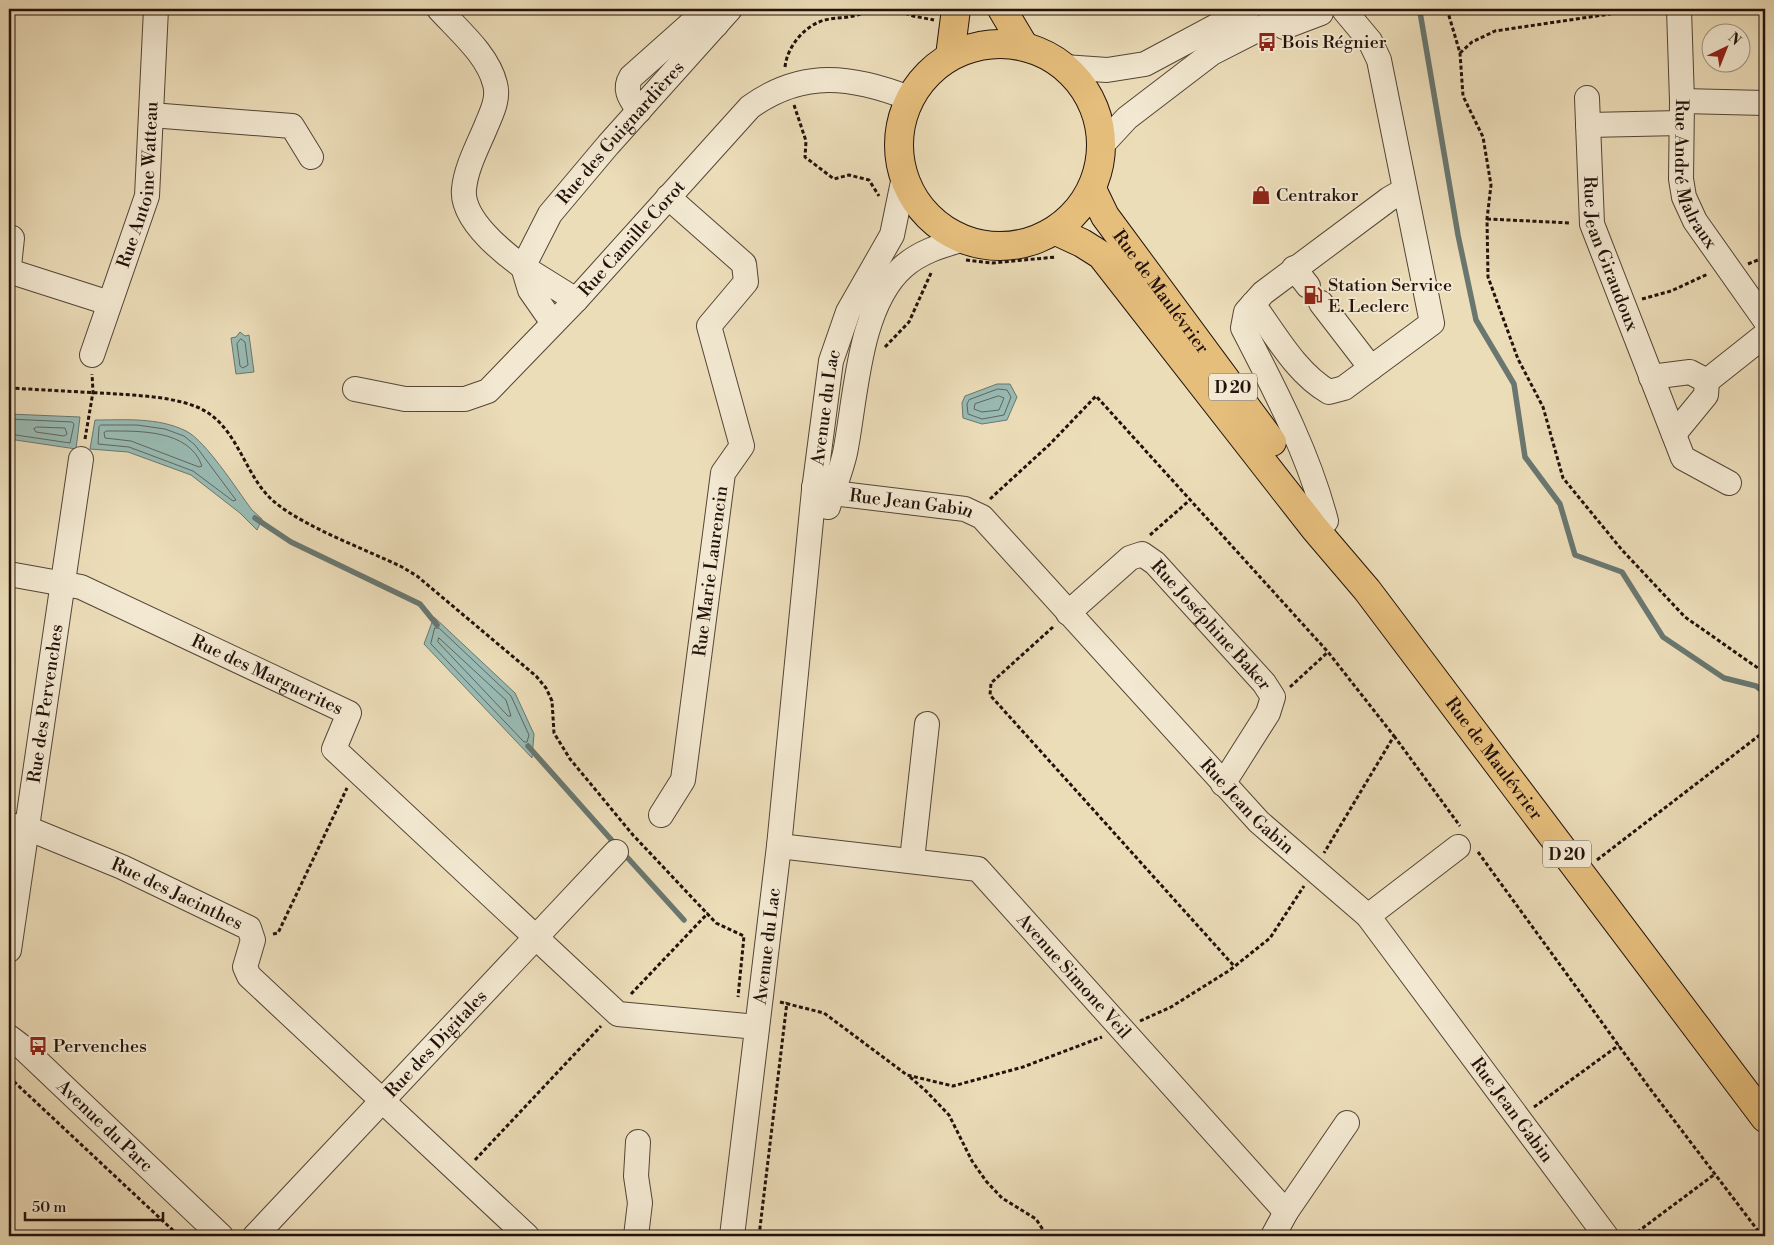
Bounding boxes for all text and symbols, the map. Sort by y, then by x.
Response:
north arrow [1702,22,1752,72]
text: N [1724,29,1744,50]
bus stop icon: Bois Régnier [1256,31,1278,53]
place label: Bois Régnier [1281,31,1387,54]
street label: Rue des Guignardières [552,57,690,209]
street label: Rue André Malraux [1669,99,1723,254]
street label: Rue Antoine Watteau [112,100,164,271]
street label: Rue Camille Corot [574,175,691,302]
street label: Rue Jean Giraudoux [1578,176,1644,335]
shop icon: Centrakor [1250,184,1272,206]
place label: Centrakor [1276,184,1359,207]
street label: Rue de Maulévrier [1107,226,1214,359]
place label: Station Service E. Leclerc [1328,274,1452,318]
fuel station icon: Station Service E. Leclerc [1302,284,1324,306]
street label: Avenue du Lac [806,346,846,468]
road number: D 20 [1209,374,1257,401]
street label: Rue Marie Laurencin [688,484,733,658]
street label: Rue Jean Gabin [848,484,978,524]
street label: Rue Joséphine Baker [1146,555,1277,695]
street label: Rue des Pervenches [23,623,69,785]
street label: Rue des Marguerites [188,630,347,721]
street label: Rue de Maulévrier [1440,693,1548,825]
street label: Rue Jean Gabin [1195,754,1299,859]
road number: D 20 [1543,841,1591,868]
street label: Rue des Jacinthes [108,853,246,935]
street label: Avenue du Lac [749,886,786,1007]
street label: Avenue Simone Veil [1011,908,1136,1044]
street label: Rue des Digitales [380,985,492,1103]
bus stop icon: Pervenches [27,1035,49,1057]
place label: Pervenches [53,1035,147,1058]
street label: Rue Jean Gabin [1465,1053,1558,1167]
street label: Avenue du Parc [51,1074,158,1177]
scale bar [25,1190,162,1222]
text: 50 m [32,1198,66,1217]

